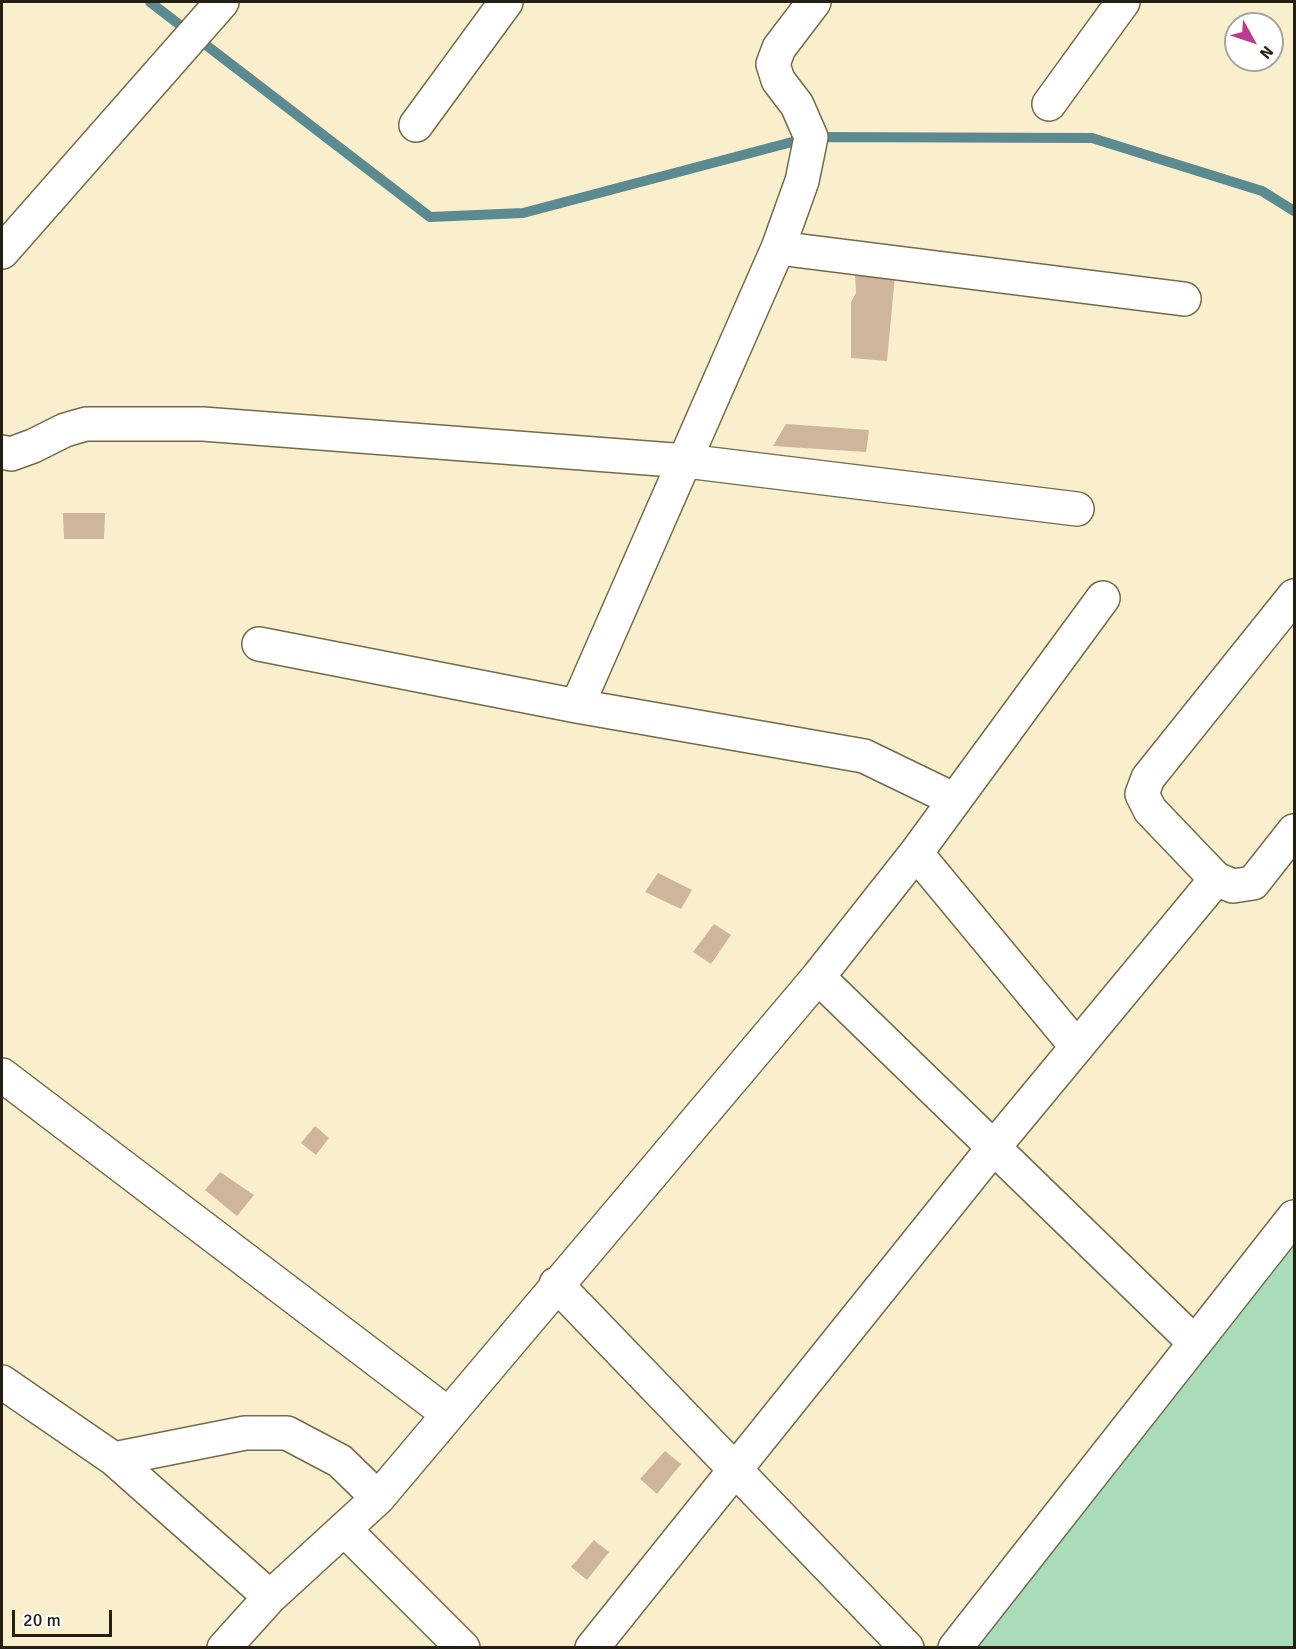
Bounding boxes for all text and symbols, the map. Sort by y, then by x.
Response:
north arrow [1224,12,1284,72]
text: N [1255,42,1278,63]
scale bar [15,1598,116,1636]
text: 20 m [23,1609,61,1631]

